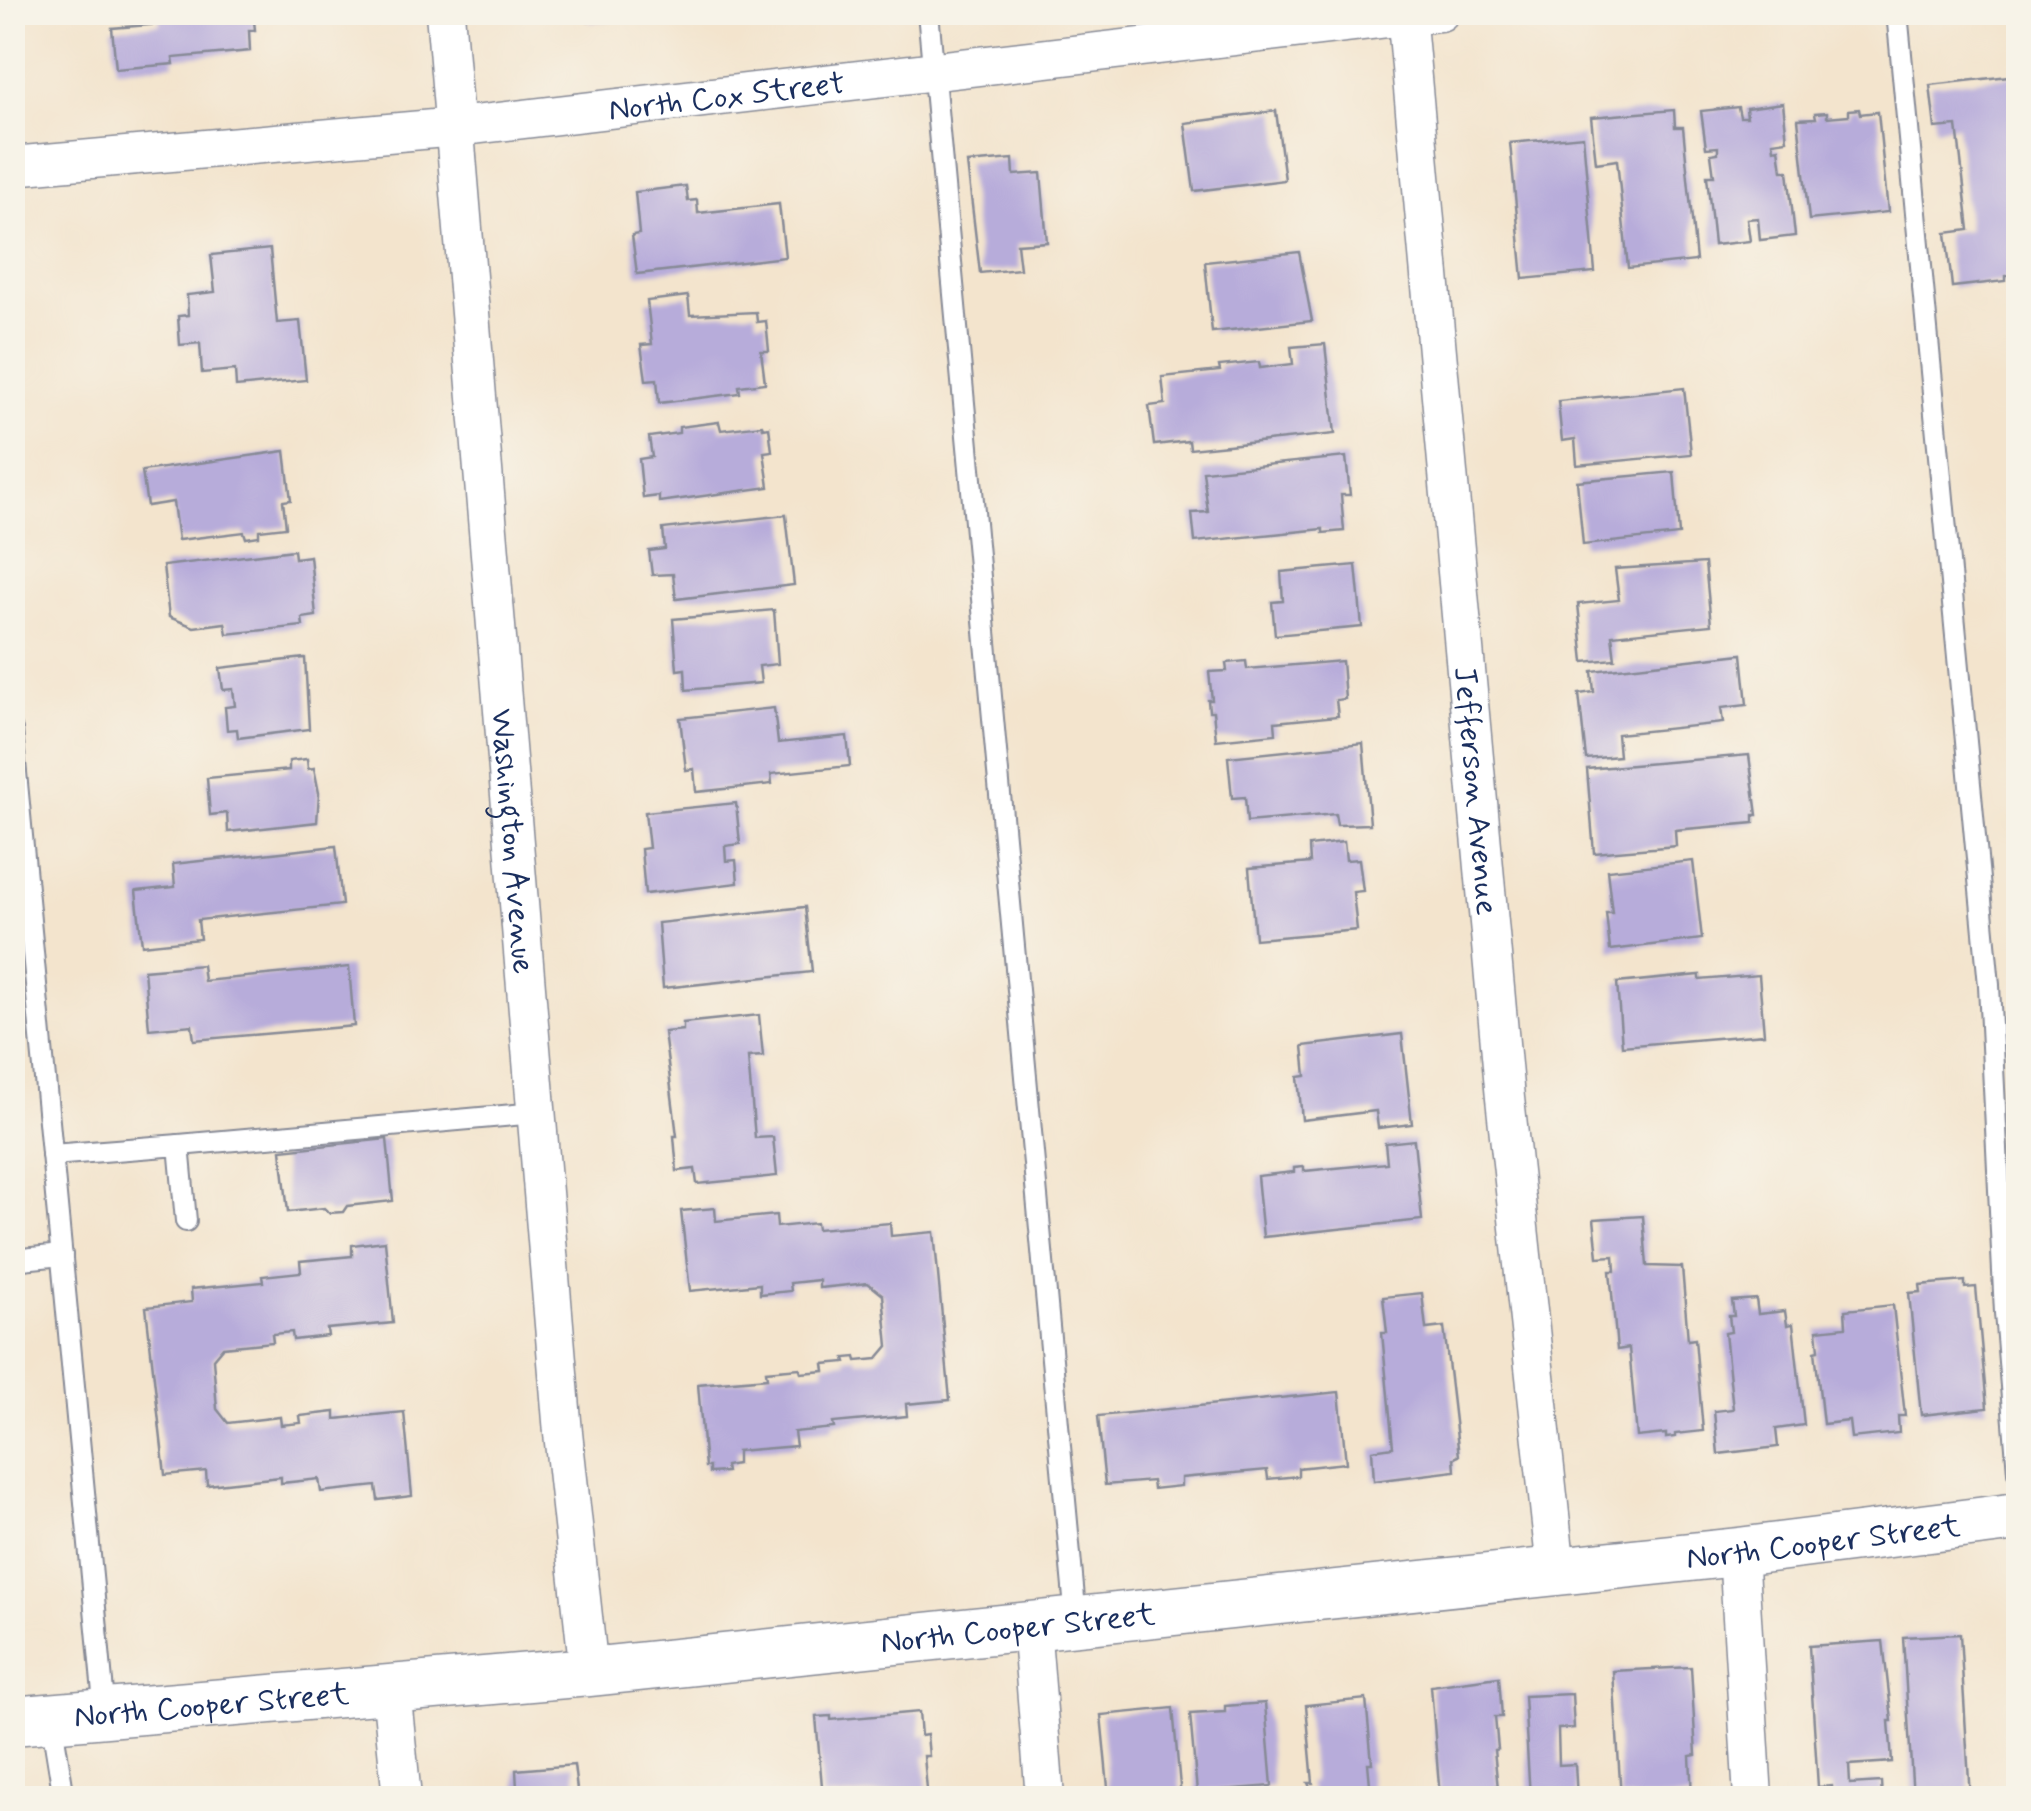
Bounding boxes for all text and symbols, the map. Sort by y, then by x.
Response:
street label: North Cox Street [606,63,847,132]
street label: Jefferson Avenue [1443,665,1507,917]
street label: Washington Avenue [480,707,544,976]
street label: North Cooper Street [1684,1505,1963,1580]
street label: North Cooper Street [878,1594,1157,1664]
street label: North Cooper Street [72,1673,351,1739]

